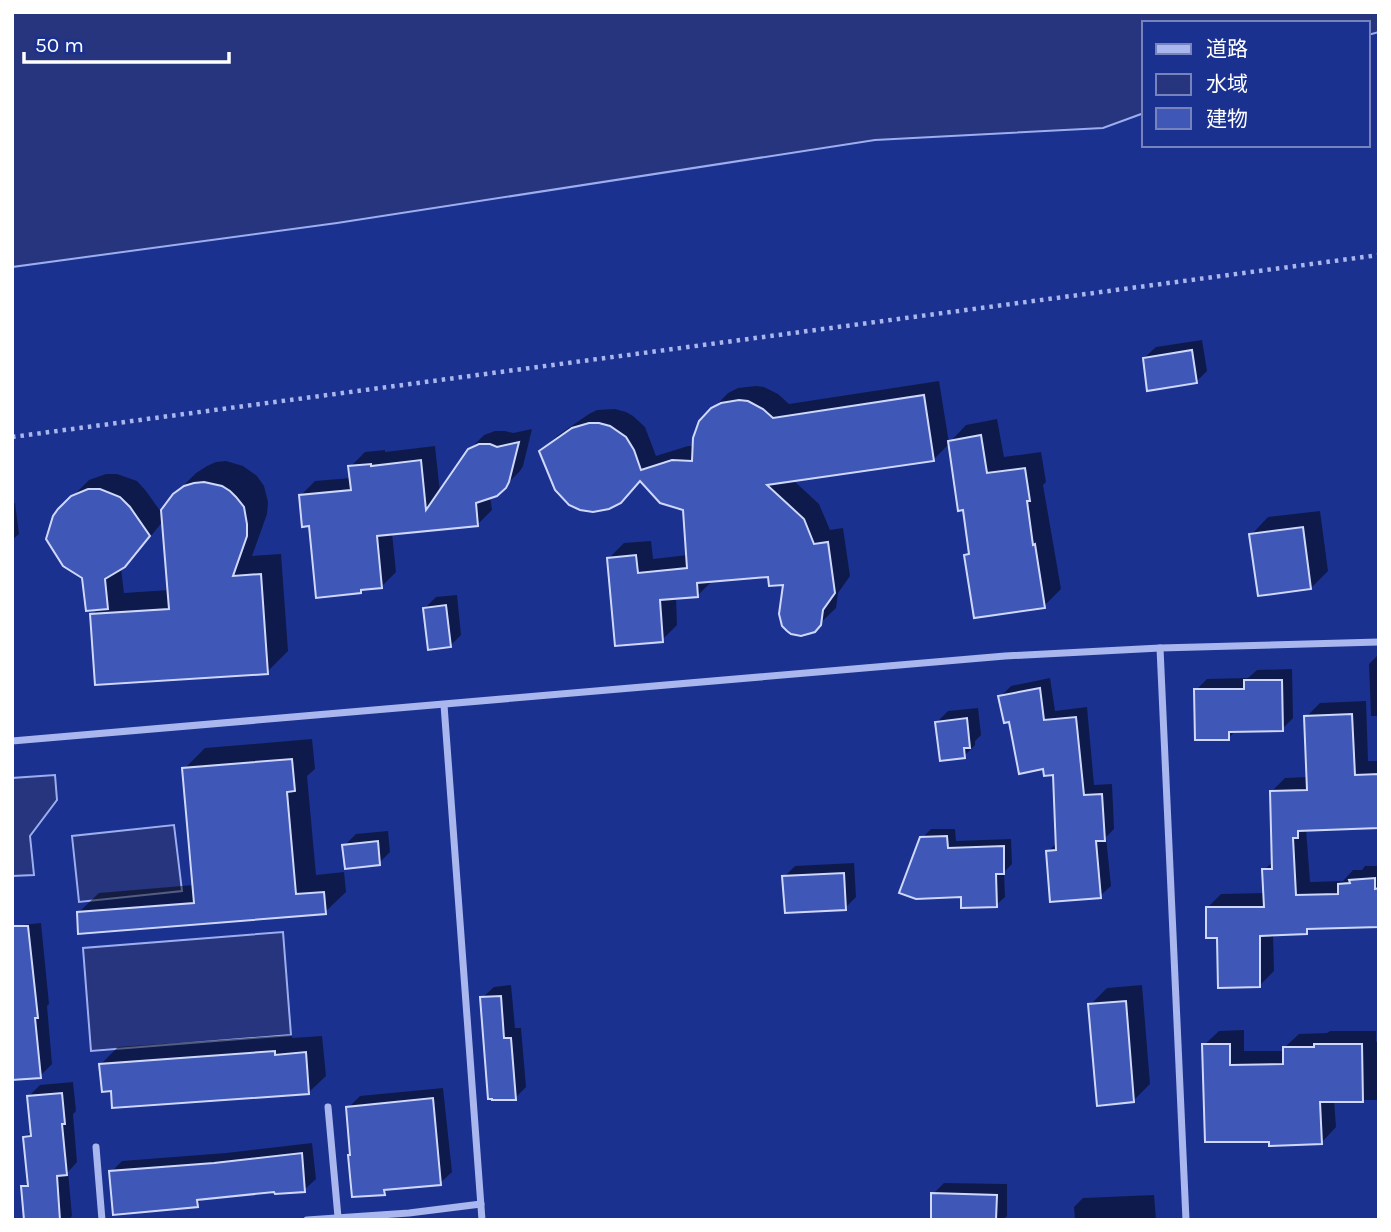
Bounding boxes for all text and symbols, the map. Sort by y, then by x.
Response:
scale bar [24,21,229,65]
legend [1142,21,1370,147]
text: 50 m [35,33,84,57]
text: 道路 [1206,37,1248,61]
text: 水域 [1206,72,1248,96]
text: 建物 [1206,107,1248,131]

